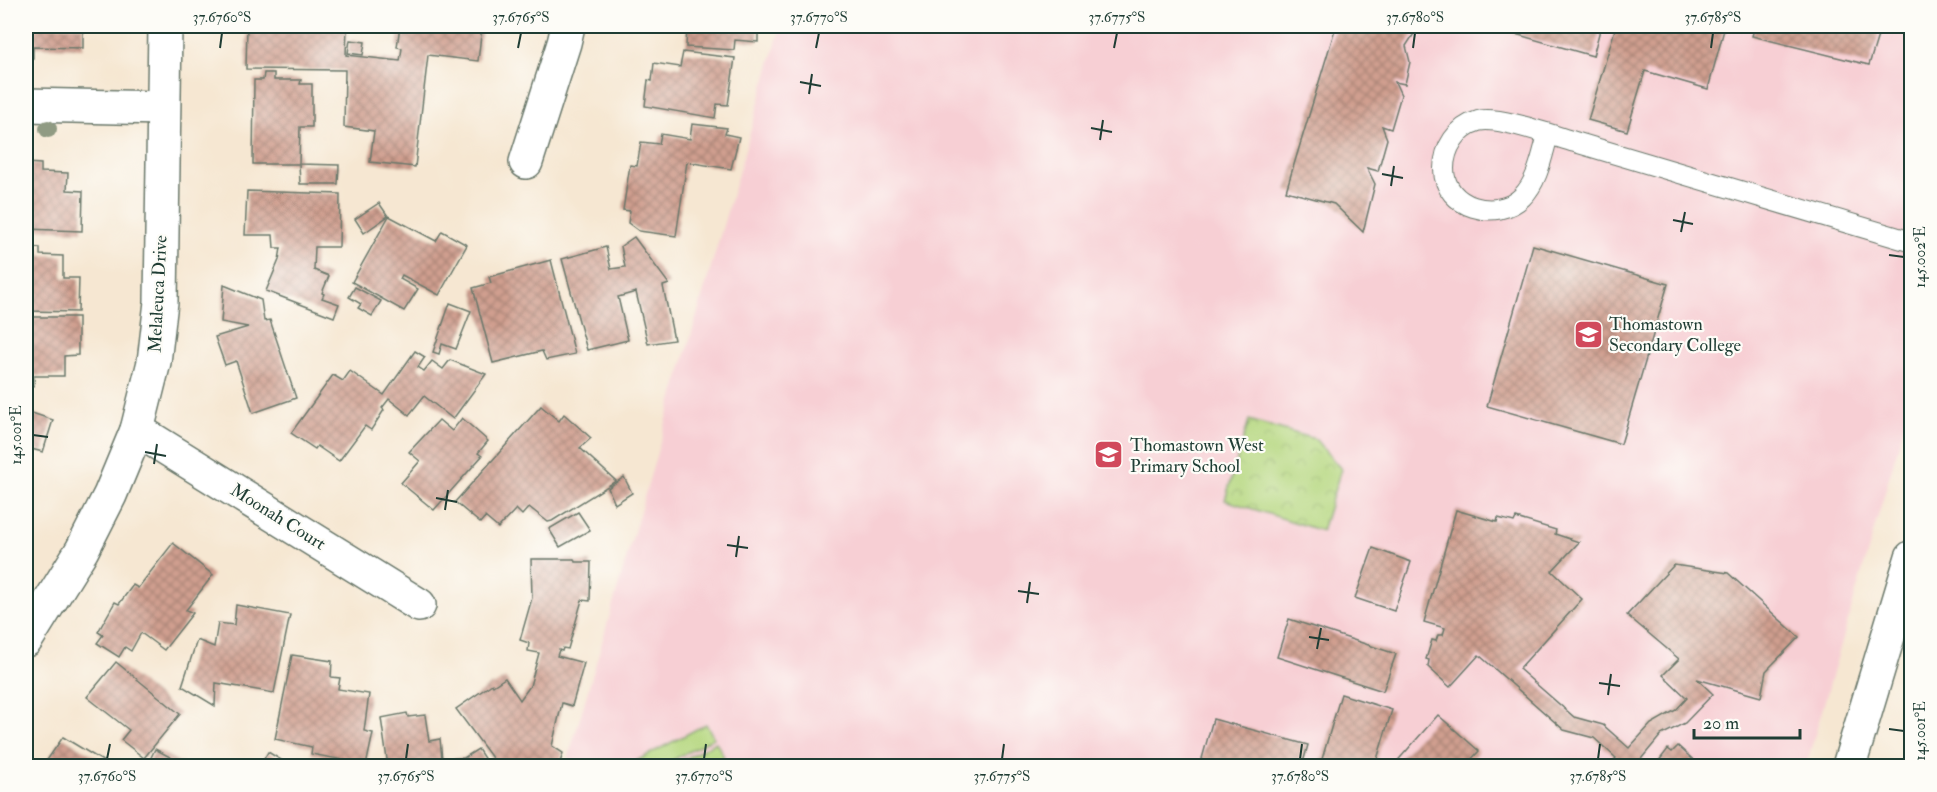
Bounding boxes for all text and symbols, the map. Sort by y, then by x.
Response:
text: 37.6760°S [193,8,251,27]
text: 37.6765°S [492,8,550,27]
text: 37.6770°S [790,8,848,27]
text: 37.6775°S [1089,8,1145,27]
text: 37.6780°S [1386,8,1444,27]
text: 37.6785°S [1685,8,1741,27]
text: 145.002°E [1911,226,1930,288]
street label: Melaleuca Drive [143,234,173,353]
place label: Thomastown Secondary College [1609,313,1742,357]
school or university icon: Thomastown Secondary College [1572,318,1604,350]
text: 145.001°E [7,405,26,465]
place label: Thomastown West Primary School [1130,434,1264,478]
school or university icon: Thomastown West Primary School [1093,439,1125,471]
street label: Moonah Court [226,479,330,555]
text: 145.001°E [1911,701,1930,761]
scale bar [1694,702,1800,740]
text: 20 m [1703,712,1739,735]
text: 37.6760°S [78,767,136,786]
text: 37.6765°S [377,767,435,786]
text: 37.6770°S [675,767,733,786]
text: 37.6775°S [974,767,1030,786]
text: 37.6780°S [1271,767,1329,786]
text: 37.6785°S [1570,767,1626,786]

